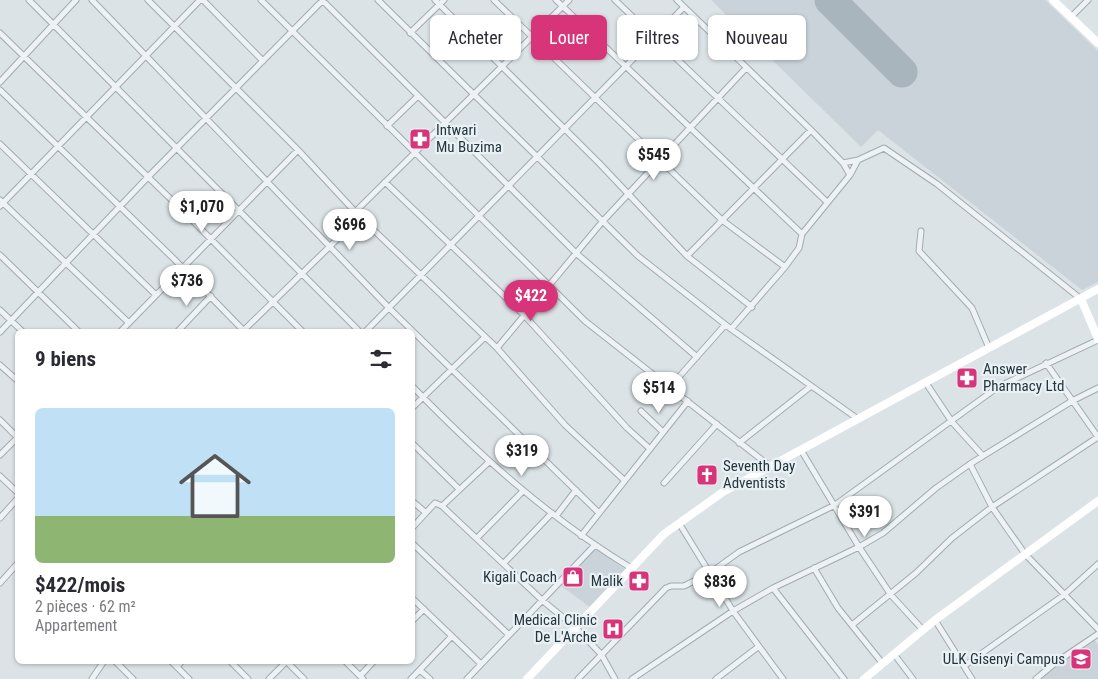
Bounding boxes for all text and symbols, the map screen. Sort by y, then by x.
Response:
chip: Acheter [430,15,521,60]
chip: Louer [531,15,607,60]
chip: Filtres [617,15,698,60]
chip: Nouveau [708,15,806,60]
place label: Intwari Mu Buzima [436,121,502,156]
pharmacy icon: Intwari Mu Buzima [408,127,432,151]
pin: $545 [624,138,684,181]
text: $545 [638,145,670,164]
pin: $1,070 [161,190,243,233]
text: $1,070 [180,197,224,216]
pin: $696 [320,208,380,251]
text: $696 [334,215,366,234]
pin: $736 [157,264,217,307]
text: $736 [171,271,203,290]
pin: $422 [501,280,561,322]
text: $422 [515,286,547,305]
icon: filters [367,345,395,373]
text: 9 biens [35,347,96,371]
place label: Answer Pharmacy Ltd [983,360,1064,395]
pharmacy icon: Answer Pharmacy Ltd [955,366,979,390]
pin: $514 [629,372,689,414]
text: $514 [643,378,675,397]
pin: $319 [492,434,552,477]
icon: home [170,441,260,531]
text: $319 [506,441,538,460]
place label: Seventh Day Adventists [723,457,795,492]
church icon: Seventh Day Adventists [695,463,719,487]
pin: $391 [835,496,895,538]
text: $391 [849,502,881,521]
shop icon: Kigali Coach [561,565,585,589]
pin: $836 [690,566,750,608]
place label: Kigali Coach [483,568,557,586]
pharmacy icon: Malik [627,569,651,593]
place label: Malik [591,572,623,590]
text: $836 [704,572,736,591]
text: $422/mois [35,573,125,597]
text: 2 pièces · 62 m² [35,597,136,616]
place label: Medical Clinic De L'Arche [514,611,597,646]
text: Appartement [35,616,117,635]
hospital icon: Medical Clinic De L'Arche [601,617,625,641]
school or university icon: ULK Gisenyi Campus [1069,647,1093,671]
place label: ULK Gisenyi Campus [943,650,1065,668]

